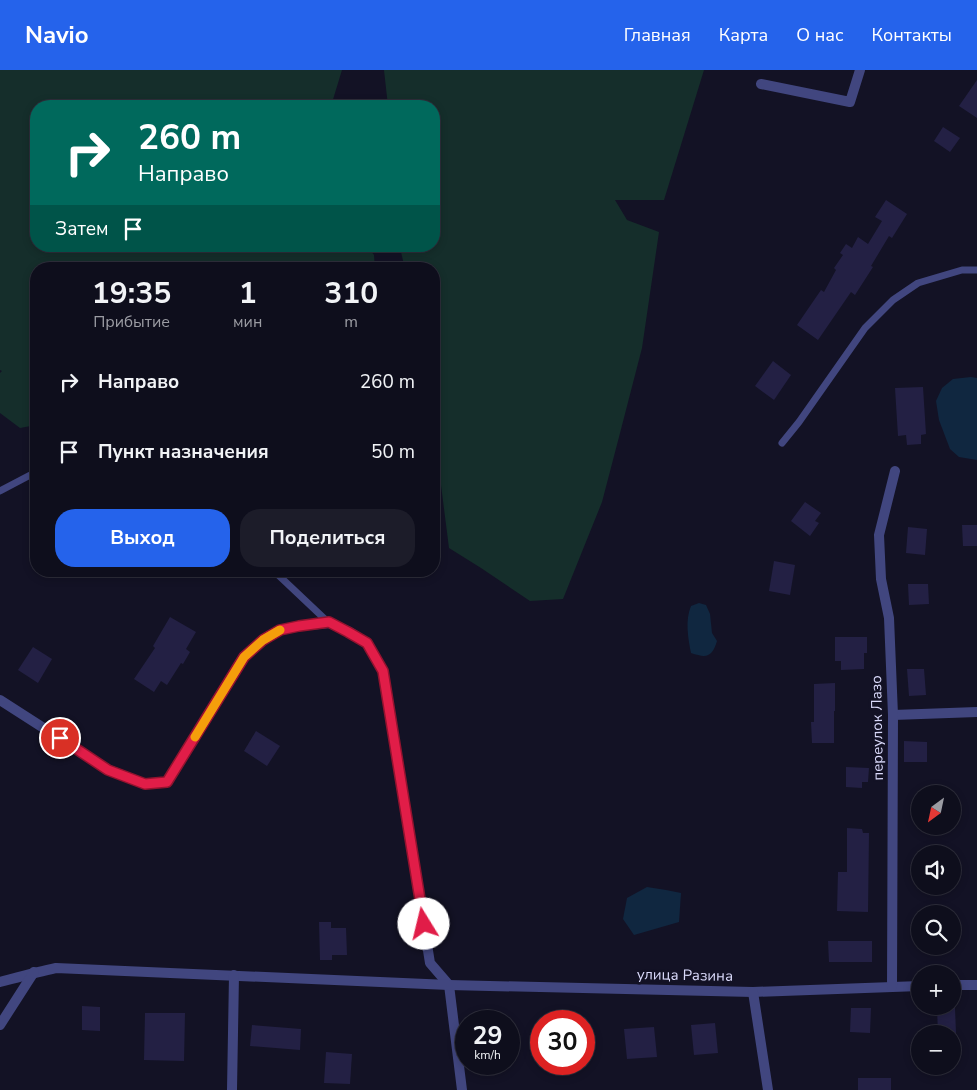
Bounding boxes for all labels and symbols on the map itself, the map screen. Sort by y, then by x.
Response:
street label: переулок Лазо [866,675,888,781]
pin [39,717,81,759]
north arrow [911,785,961,835]
position arrow [397,897,449,949]
street label: улица Разина [637,964,733,986]
speed limit sign: 30 [530,1010,595,1075]

